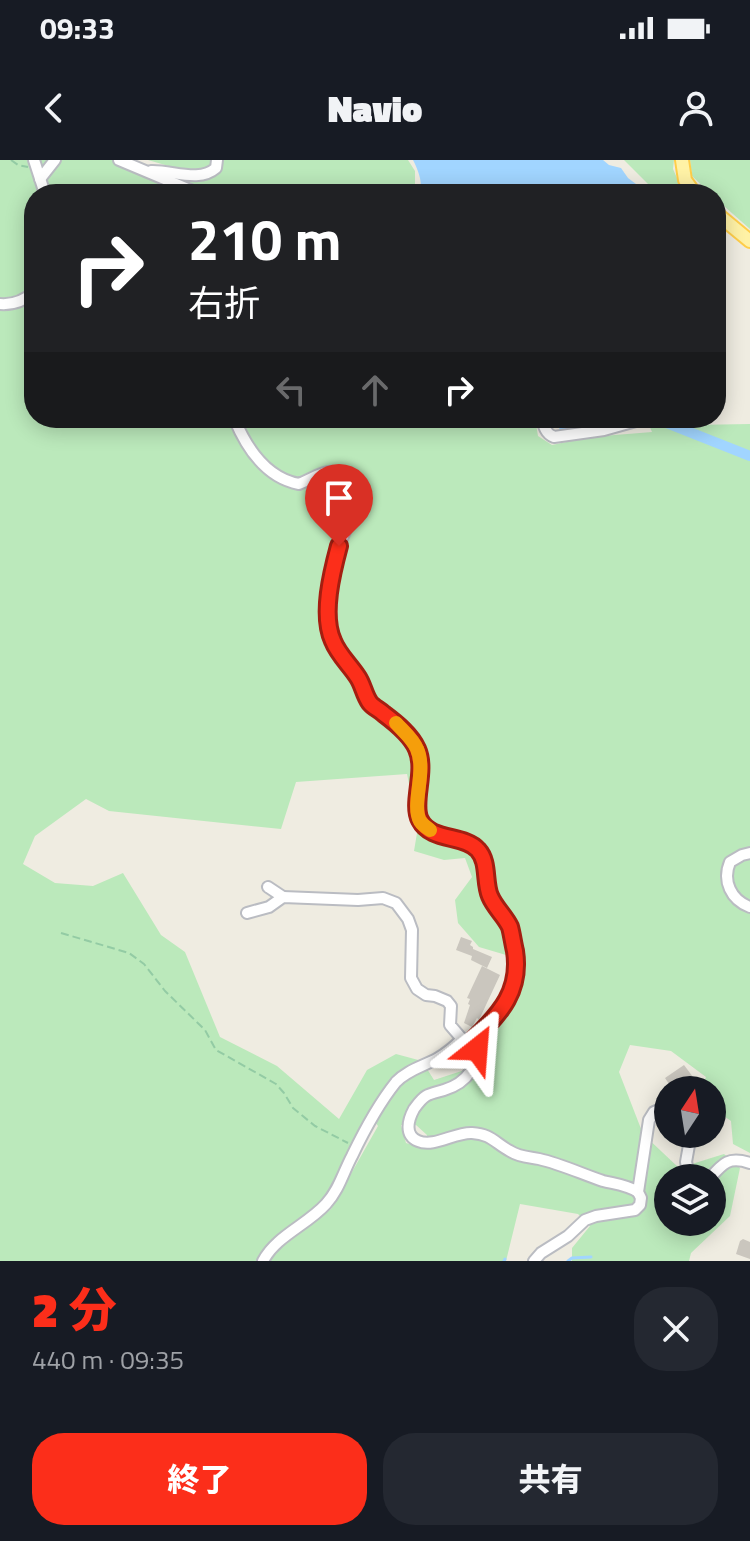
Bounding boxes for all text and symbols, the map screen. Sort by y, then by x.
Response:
text: 09:33 [40,5,115,51]
text: Navio [328,81,422,136]
icon: back [32,86,76,130]
icon: person [674,86,718,130]
text: 210 m [188,197,341,282]
icon: right [56,216,160,320]
text: 右折 [188,275,260,330]
icon: left [269,368,313,412]
icon: ahead [353,368,397,412]
icon: right [437,368,481,412]
pin [305,464,373,546]
icon: arrive [317,476,361,520]
position arrow [435,1007,519,1091]
north arrow [654,1076,726,1148]
map controls [654,1076,726,1236]
button: layers [654,1164,726,1236]
text: 2 分 [32,1273,117,1346]
button: close [634,1287,718,1371]
text: 440 m · 09:35 [32,1340,184,1379]
button: 終了 [32,1433,367,1525]
button: 共有 [383,1433,718,1525]

